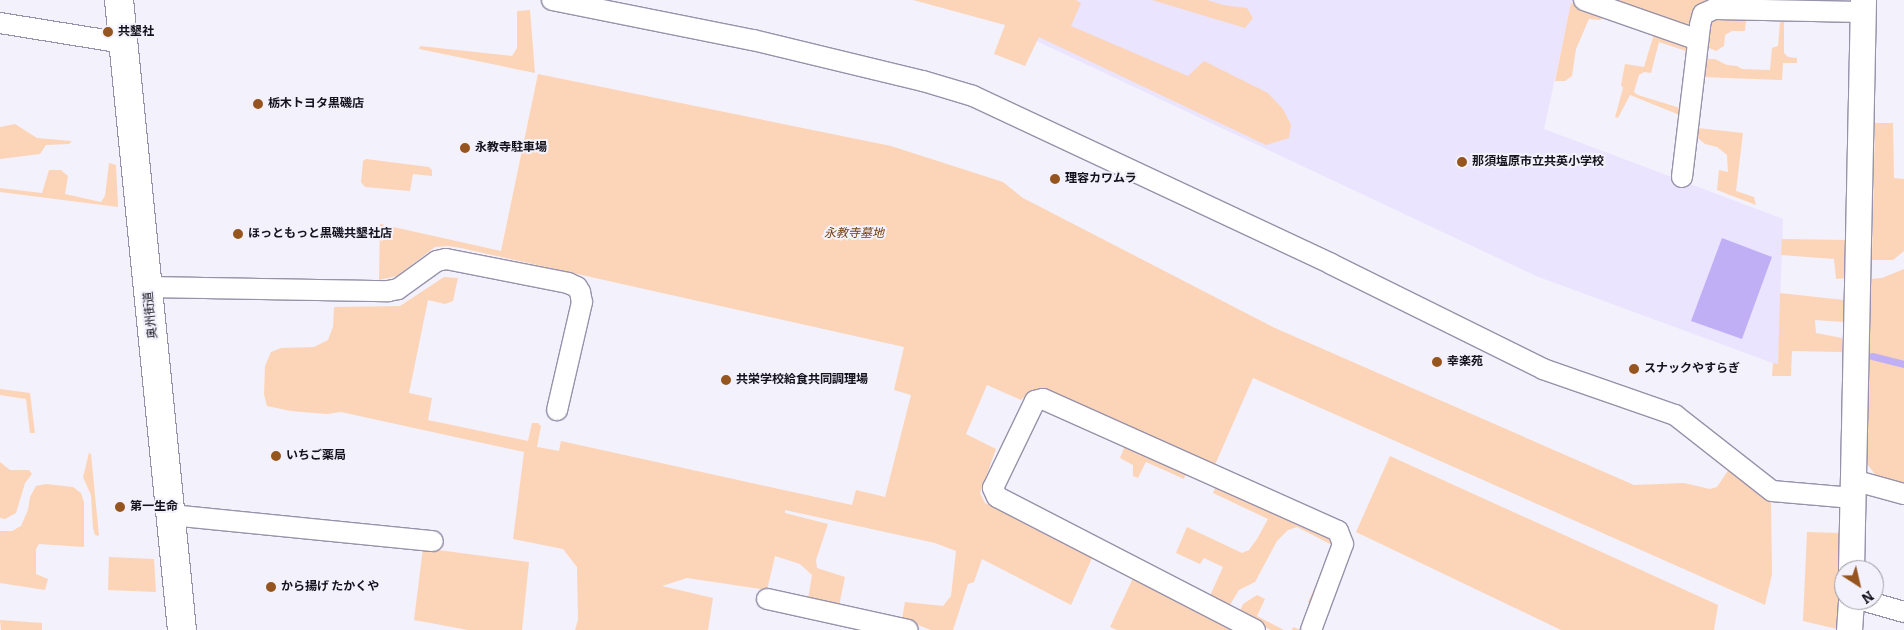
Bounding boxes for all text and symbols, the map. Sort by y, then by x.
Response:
place label: 共墾社 [118,25,154,39]
marker: 共墾社 [102,26,114,38]
place label: 栃木トヨタ黒磯店 [268,97,364,111]
marker: 栃木トヨタ黒磯店 [252,98,264,110]
place label: 永教寺駐車場 [475,141,547,155]
marker: 永教寺駐車場 [459,142,471,154]
place label: 那須塩原市立共英小学校 [1472,155,1604,169]
marker: 那須塩原市立共英小学校 [1456,156,1468,168]
place label: 理容カワムラ [1065,172,1137,186]
marker: 理容カワムラ [1049,173,1061,185]
place label: ほっともっと黒磯共墾社店 [248,227,392,241]
park label: 永教寺墓地 [824,227,884,241]
marker: ほっともっと黒磯共墾社店 [232,228,244,240]
street label: 奥州街道 [141,290,161,340]
place label: 幸楽苑 [1447,355,1483,369]
marker: 幸楽苑 [1431,356,1443,368]
place label: スナックやすらぎ [1644,362,1740,376]
marker: スナックやすらぎ [1628,363,1640,375]
place label: 共栄学校給食共同調理場 [736,373,868,387]
marker: 共栄学校給食共同調理場 [720,374,732,386]
place label: いちご薬局 [286,449,346,463]
marker: いちご薬局 [270,450,282,462]
place label: 第一生命 [130,500,178,514]
marker: 第一生命 [114,501,126,513]
north arrow [1834,560,1884,610]
place label: から揚げ たかくや [281,580,379,594]
marker: から揚げ たかくや [265,581,277,593]
text: N [1858,587,1877,607]

